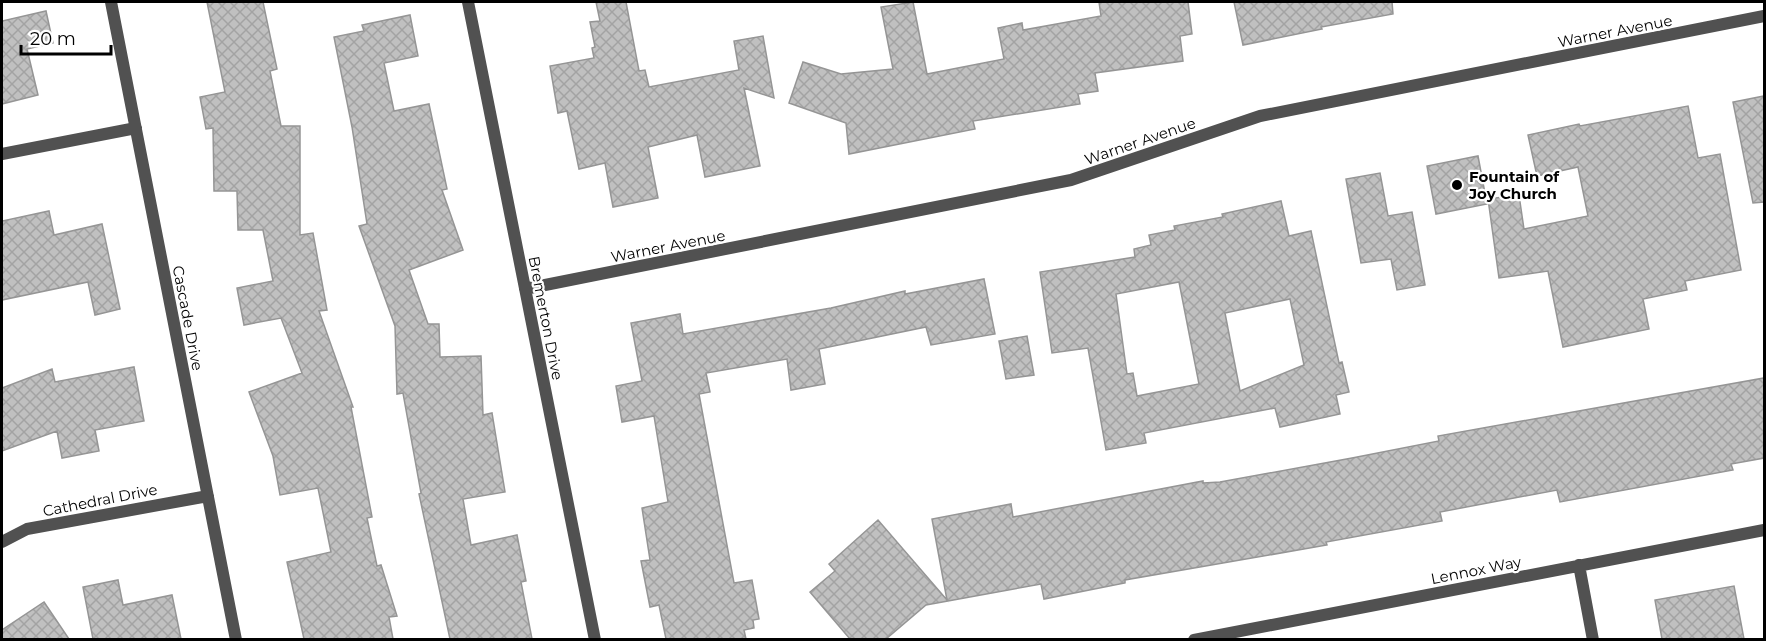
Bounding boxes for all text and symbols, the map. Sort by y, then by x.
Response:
street label: Warner Avenue [1556,11,1674,51]
scale bar [21,18,111,56]
text: 20 m [30,28,76,50]
street label: Warner Avenue [1082,113,1198,169]
place label: Fountain of Joy Church [1468,167,1560,203]
marker: Fountain of Joy Church [1450,178,1464,192]
street label: Warner Avenue [609,226,727,266]
street label: Bremerton Drive [525,254,567,382]
street label: Cascade Drive [169,264,207,372]
street label: Cathedral Drive [41,480,159,520]
street label: Lennox Way [1429,552,1524,588]

